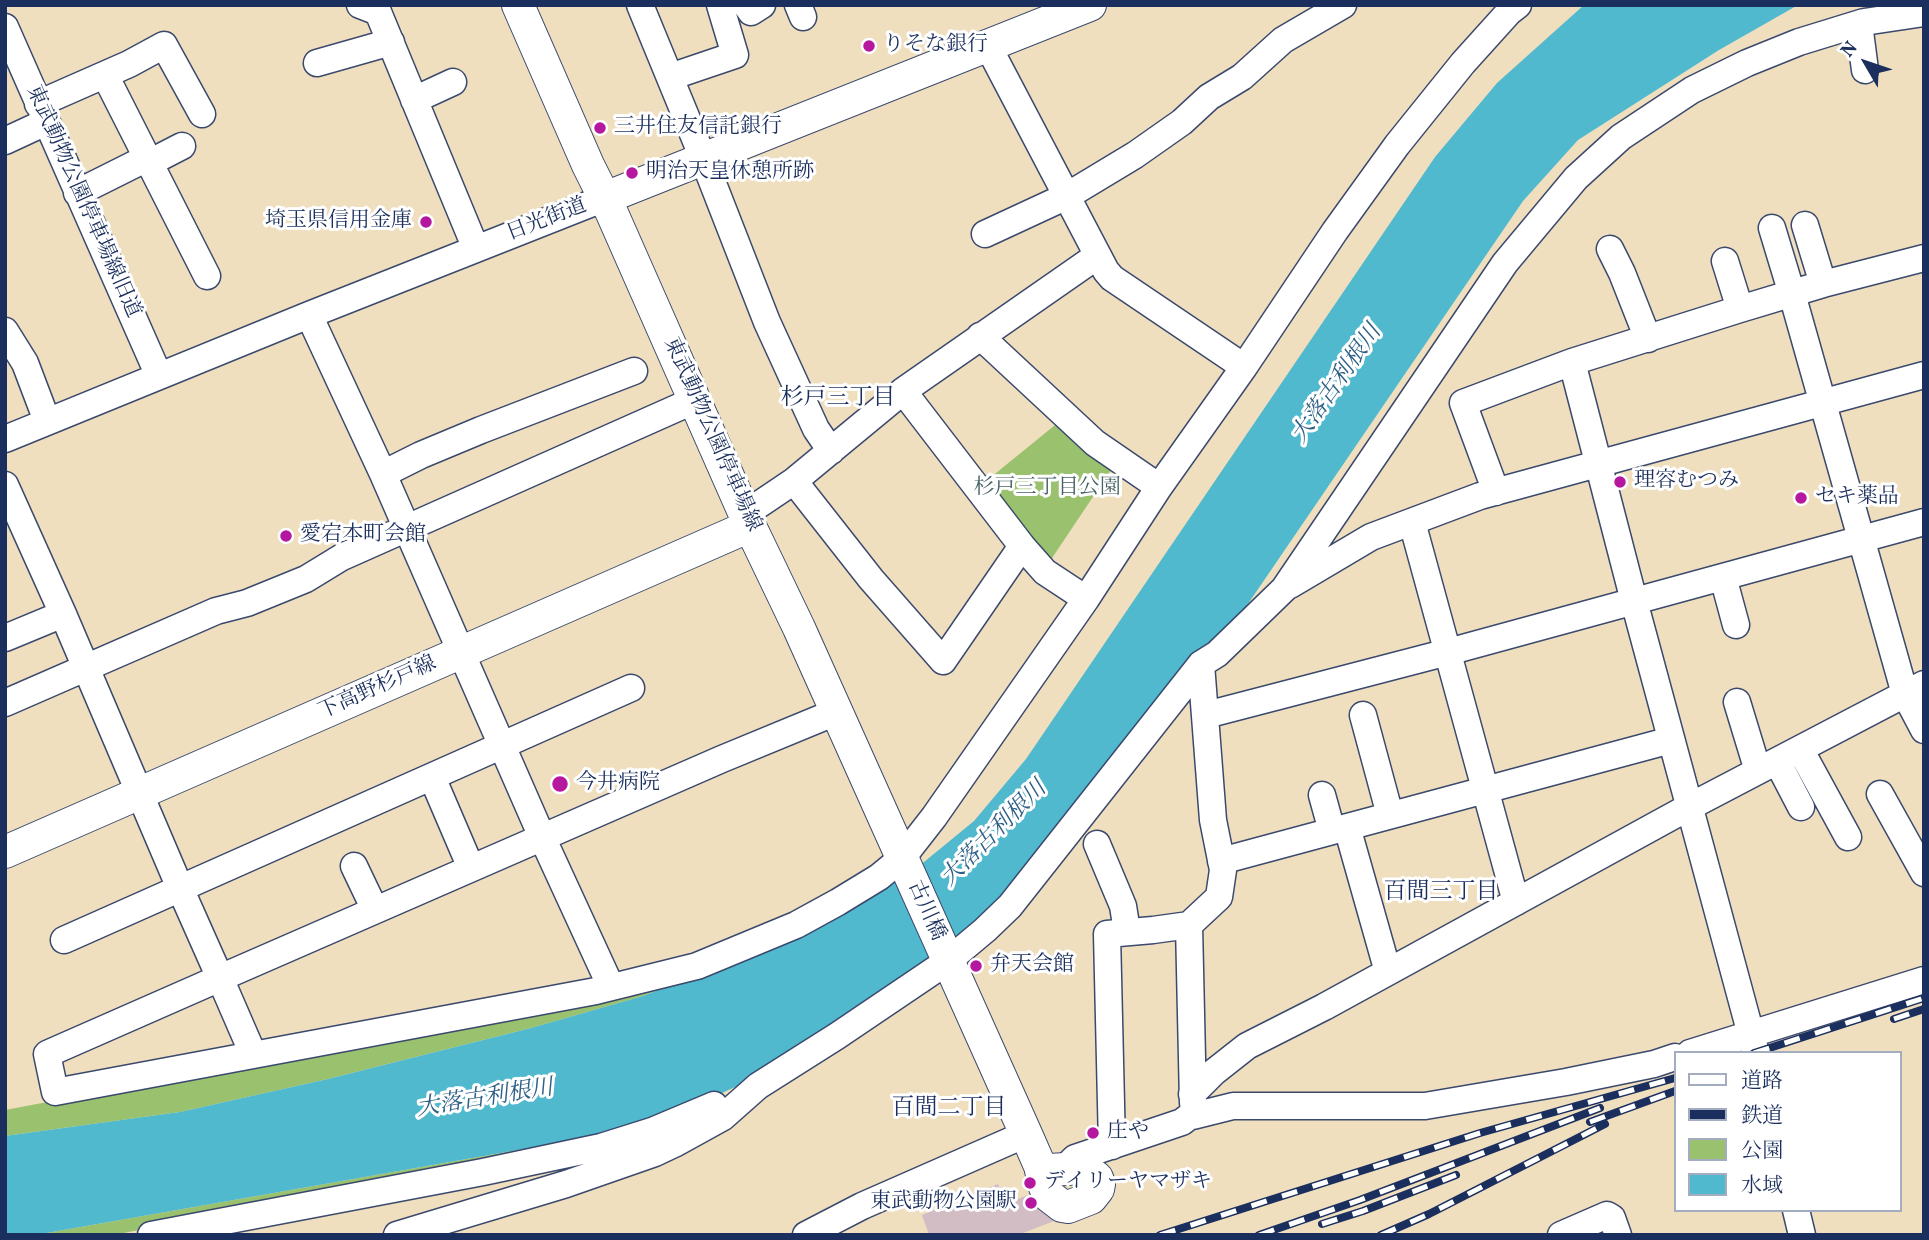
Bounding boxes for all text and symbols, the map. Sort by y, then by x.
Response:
north arrow [1831,28,1901,98]
place label: りそな銀行 [883,33,988,59]
text: N [1835,36,1864,63]
marker: りそな銀行 [861,38,877,54]
street label: 東武動物公園停車場線旧道 [19,82,145,322]
place label: 三井住友信託銀行 [614,115,782,141]
marker: 三井住友信託銀行 [592,120,608,136]
place label: 明治天皇休憩所跡 [646,160,814,186]
marker: 明治天皇休憩所跡 [624,165,640,181]
street label: 日光街道 [503,194,591,248]
place label: 埼玉県信用金庫 [265,209,412,235]
marker: 埼玉県信用金庫 [418,214,434,230]
water label: 大落古利根川 [1287,321,1389,449]
street label: 東武動物公園停車場線 [657,334,765,536]
district label: 杉戸三丁目 [781,386,895,414]
place label: 理容むつみ [1634,469,1739,495]
marker: 理容むつみ [1612,474,1628,490]
park label: 杉戸三丁目公園 [974,476,1120,502]
place label: セキ薬品 [1815,485,1899,511]
marker: セキ薬品 [1793,490,1809,506]
place label: 愛宕本町会館 [300,523,426,549]
marker: 愛宕本町会館 [278,528,294,544]
street label: 下高野杉戸線 [315,652,441,726]
place label: 今井病院 [576,771,660,797]
marker: 今井病院 [550,774,570,794]
water label: 大落古利根川 [936,776,1054,894]
street label: 古川橋 [901,877,949,945]
district label: 百間三丁目 [1384,880,1498,908]
place label: 弁天会館 [990,953,1074,979]
marker: 弁天会館 [968,958,984,974]
legend [1674,1051,1901,1212]
text: 道路 [1741,1067,1783,1096]
water label: 大落古利根川 [415,1076,555,1124]
district label: 百間二丁目 [892,1096,1006,1124]
text: 鉄道 [1741,1102,1783,1131]
place label: 庄や [1107,1120,1149,1146]
marker: 庄や [1085,1125,1101,1141]
text: 公園 [1741,1137,1783,1166]
place label: デイリーヤマザキ [1044,1170,1212,1196]
text: 水域 [1741,1172,1783,1201]
marker: デイリーヤマザキ [1022,1175,1038,1191]
place label: 東武動物公園駅 [870,1190,1017,1216]
marker: 東武動物公園駅 [1023,1195,1039,1211]

